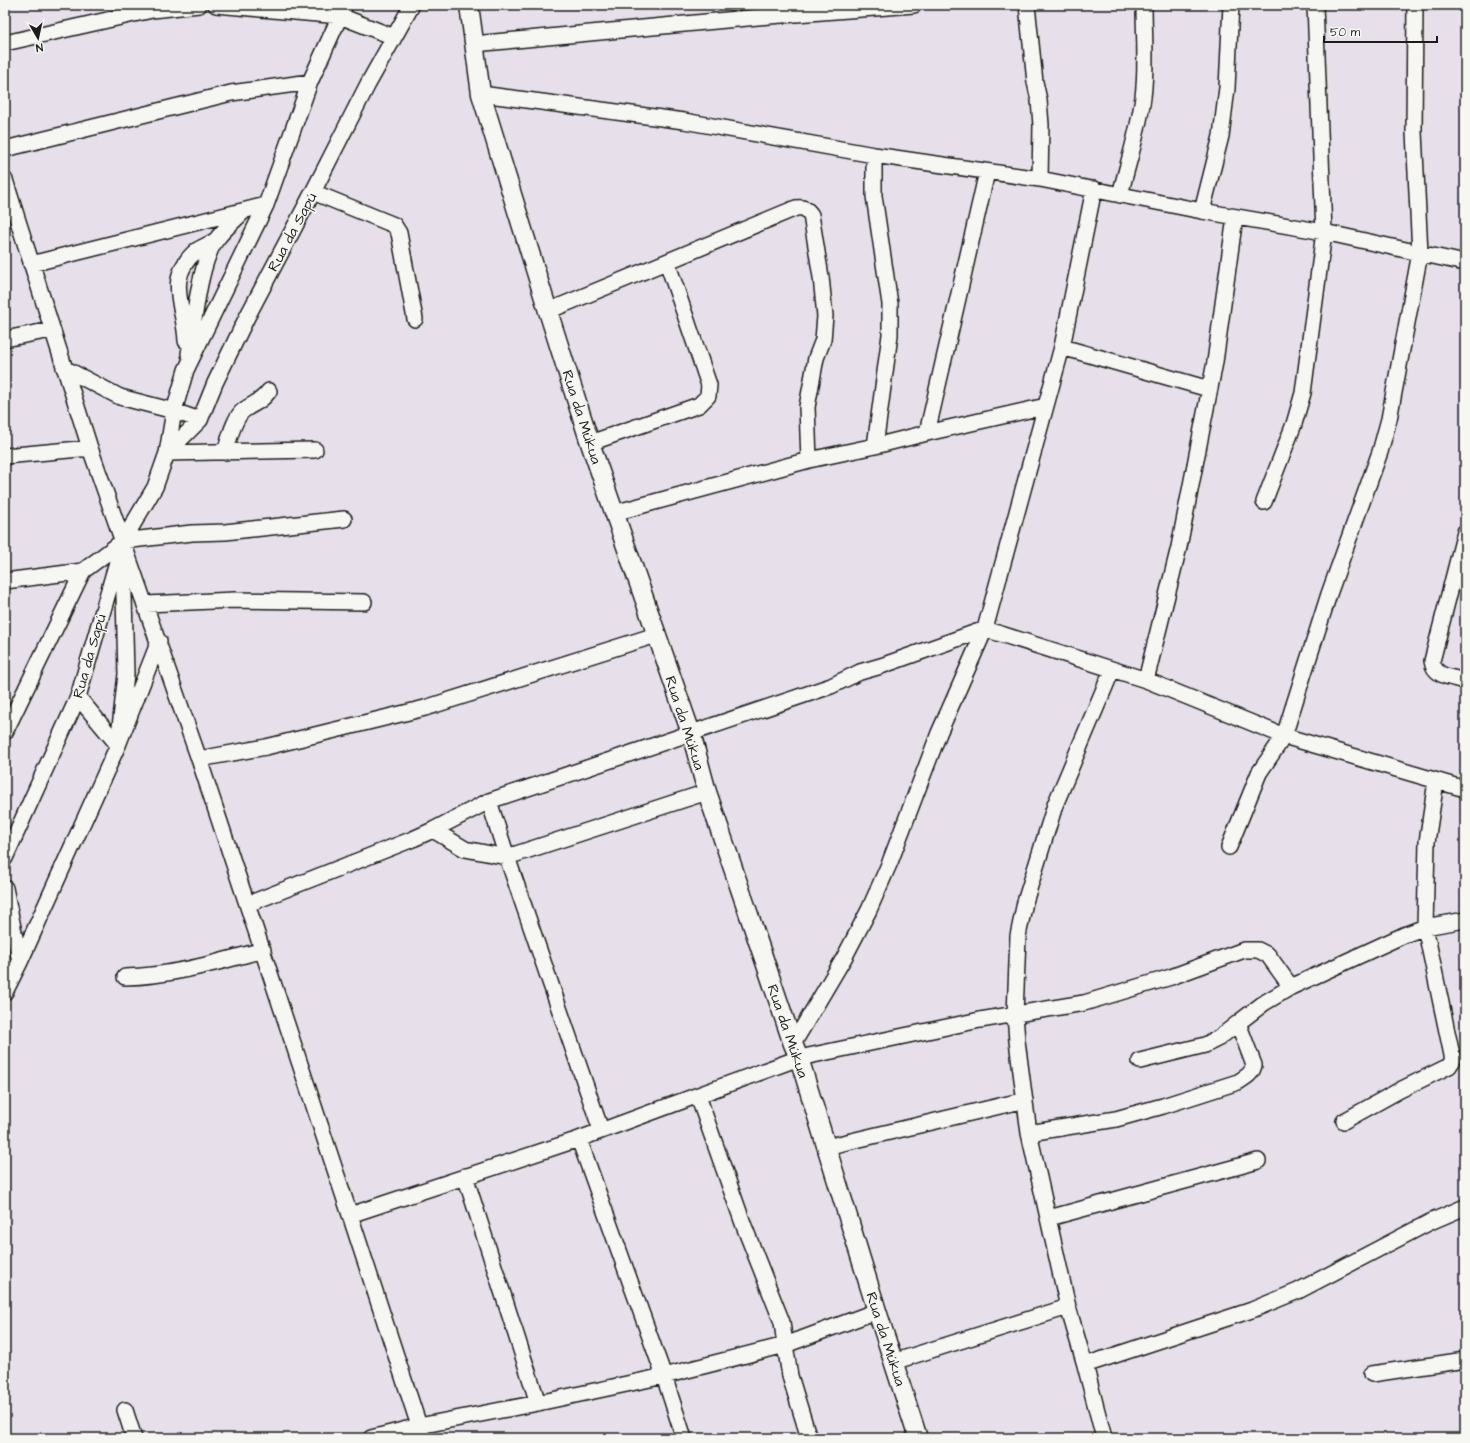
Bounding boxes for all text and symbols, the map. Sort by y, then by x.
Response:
north arrow [18,18,58,58]
scale bar [1324,18,1437,44]
text: 50 m [1330,24,1361,41]
text: N [35,39,44,55]
street label: Rua da Sapú [263,189,322,275]
street label: Rua da Múkua [556,367,607,467]
street label: Rua da Sapú [67,611,112,701]
street label: Rua da Múkua [659,673,710,773]
street label: Rua da Múkua [762,982,813,1081]
street label: Rua da Múkua [860,1289,911,1389]

